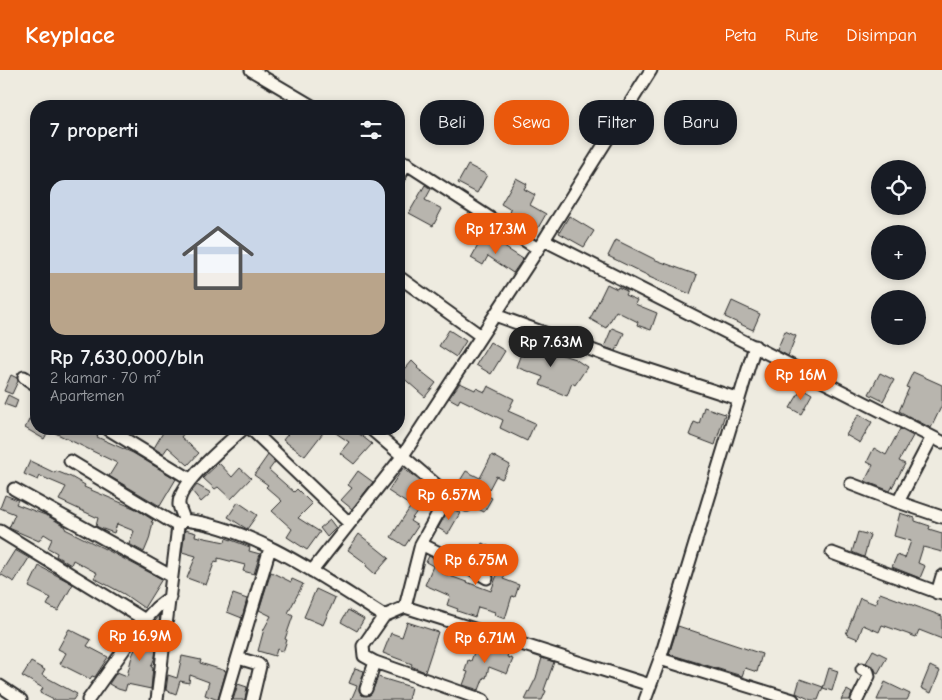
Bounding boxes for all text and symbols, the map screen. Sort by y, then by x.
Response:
text: Keyplace [25,21,115,49]
text: Peta [724,25,757,46]
text: Rute [785,25,818,46]
text: Disimpan [846,25,917,46]
chip: Beli [420,100,484,145]
chip: Sewa [494,100,569,145]
chip: Filter [579,100,654,145]
chip: Baru [664,100,737,145]
icon: filters [357,116,385,144]
text: 7 properti [50,118,139,142]
map controls [871,160,926,345]
button: locate [871,160,926,215]
pin: Rp 17.3M [444,212,548,255]
icon: home [173,213,263,303]
text: Rp 17.3M [466,220,526,238]
button: + [871,225,926,280]
button: − [871,290,926,345]
pin: Rp 7.63M [499,326,603,368]
text: Rp 7.63M [520,333,582,351]
text: Rp 7,630,000/bln [50,345,204,369]
pin: Rp 16M [760,358,842,401]
text: Rp 16M [776,366,826,384]
text: 2 kamar · 70 m² [50,369,161,387]
text: Apartemen [50,387,125,405]
pin: Rp 6.57M [397,478,501,521]
text: Rp 6.57M [417,486,481,504]
pin: Rp 6.75M [424,544,528,586]
text: Rp 6.75M [444,551,508,569]
pin: Rp 16.9M [88,620,192,662]
pin: Rp 6.71M [433,622,537,664]
text: Rp 16.9M [109,627,171,645]
text: Rp 6.71M [454,629,516,647]

